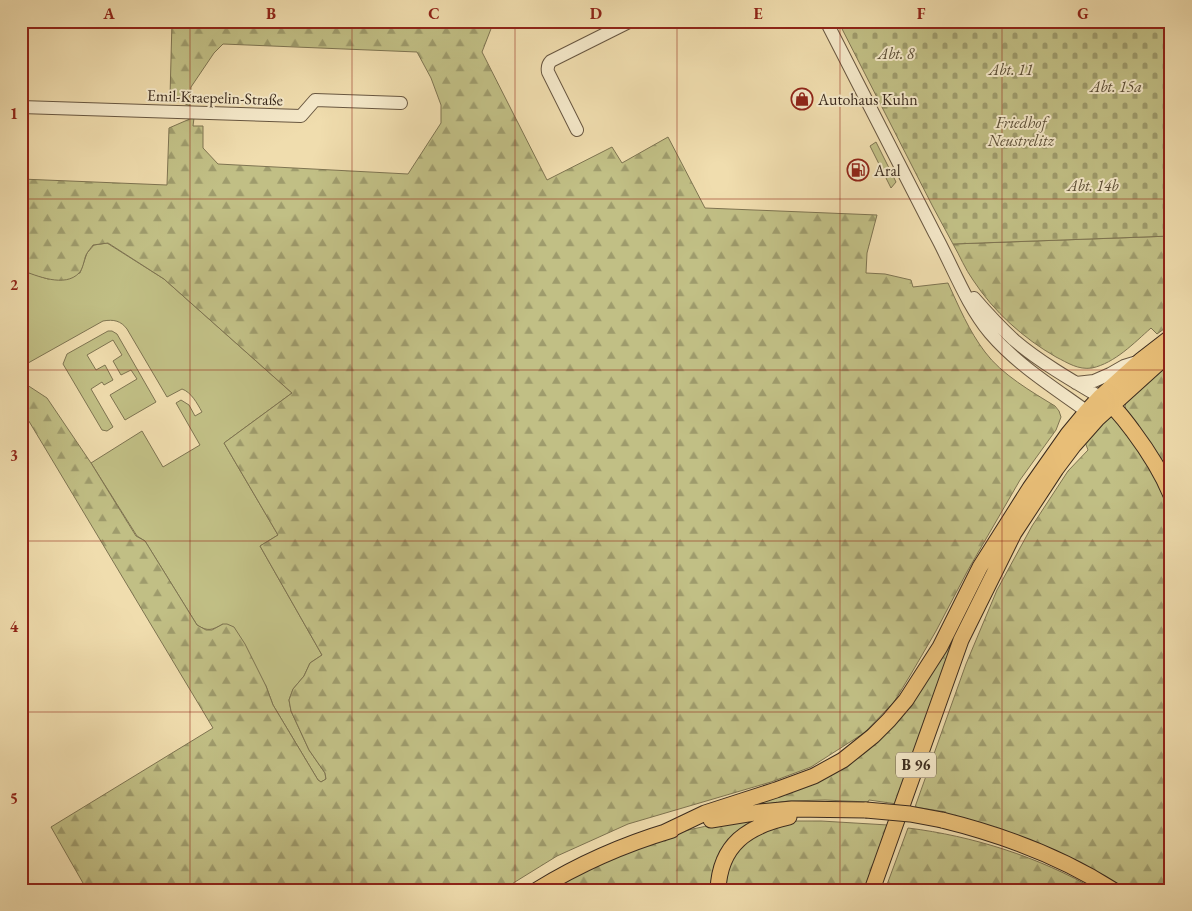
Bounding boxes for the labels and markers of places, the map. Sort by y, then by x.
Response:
shop icon: Autohaus Kuhn [790,87,814,111]
place label: Autohaus Kuhn [817,89,918,110]
fuel station icon: Aral [846,158,870,182]
place label: Aral [873,160,901,181]

